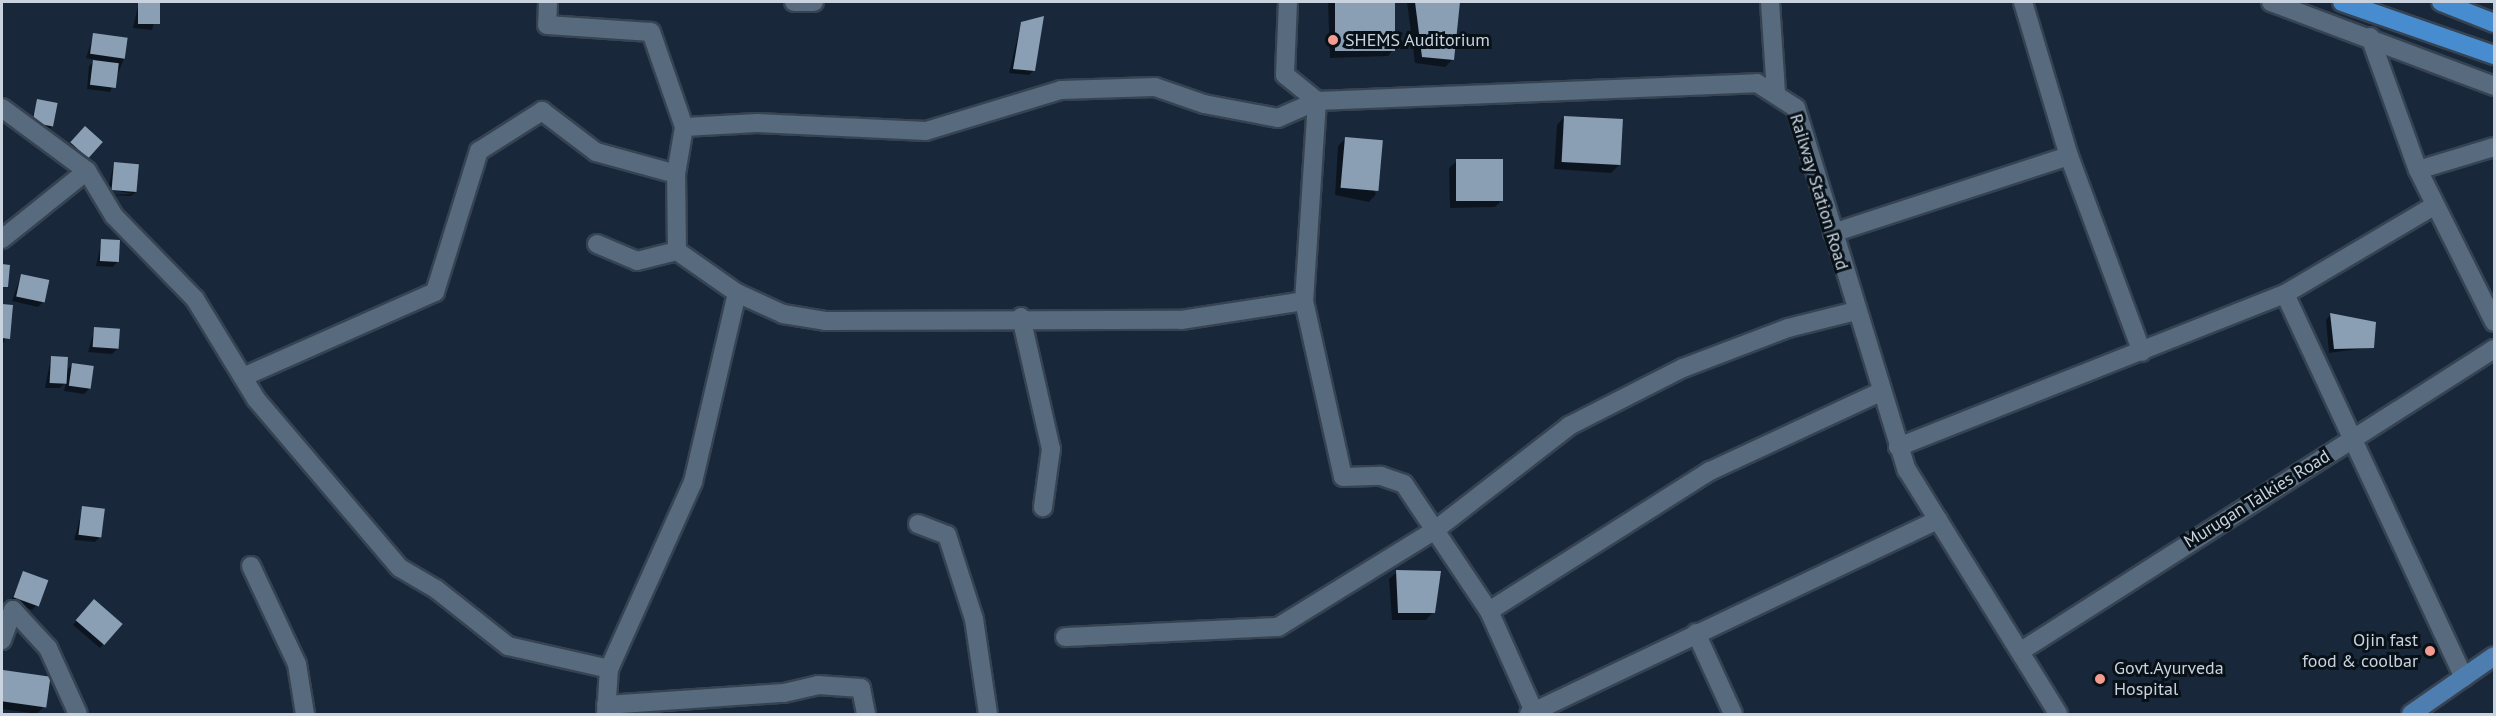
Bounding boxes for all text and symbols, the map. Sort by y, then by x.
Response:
place label: SHEMS Auditorium [1345,29,1490,51]
marker: SHEMS Auditorium [1326,33,1340,47]
street label: Railway Station Road [1785,111,1853,273]
street label: Murugan Talkies Road [2180,445,2334,553]
place label: Ojin fast food & coolbar [2302,630,2418,672]
marker: Ojin fast food & coolbar [2423,644,2437,658]
place label: Govt.Ayurveda Hospital [2114,658,2224,700]
marker: Govt.Ayurveda Hospital [2091,670,2109,688]

